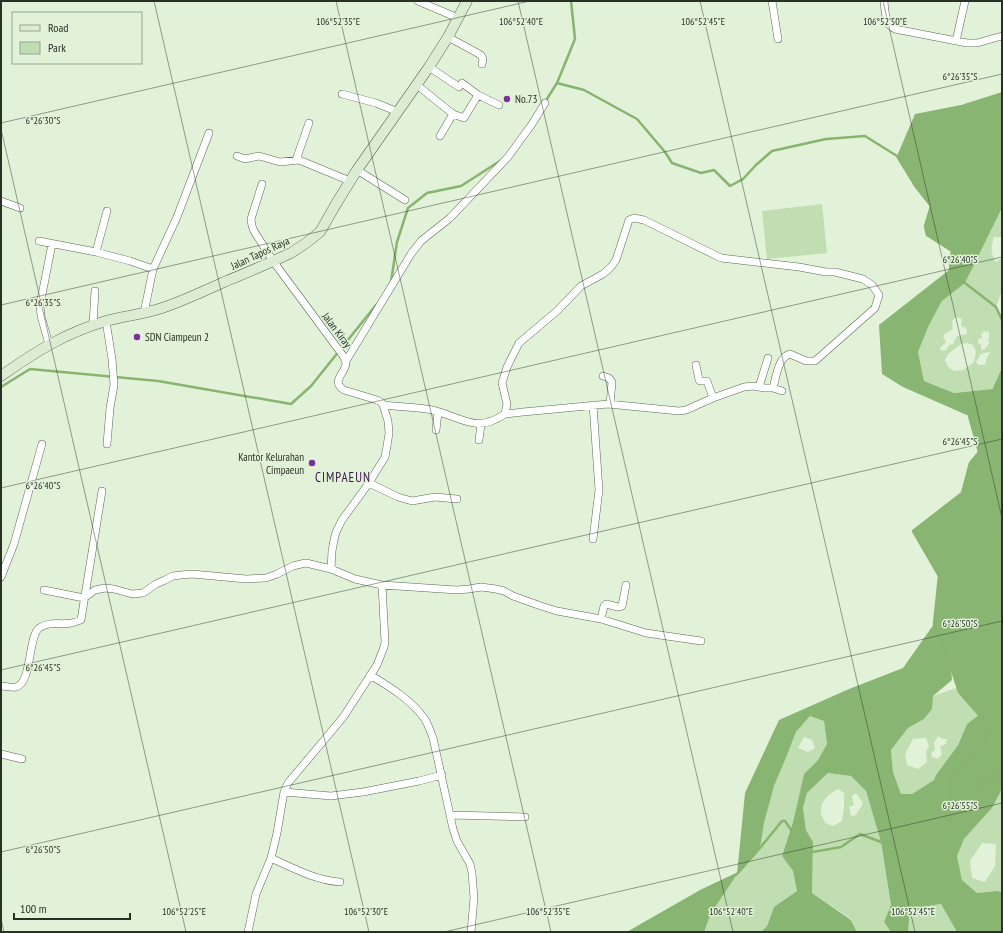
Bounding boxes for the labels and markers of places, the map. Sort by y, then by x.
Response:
place label: No.73 [515,92,538,106]
marker: No.73 [502,94,512,104]
place label: SDN Ciampeun 2 [145,330,209,344]
marker: SDN Ciampeun 2 [132,332,142,342]
place label: Kantor Kelurahan Cimpaeun [238,450,304,477]
marker: Kantor Kelurahan Cimpaeun [307,458,317,468]

